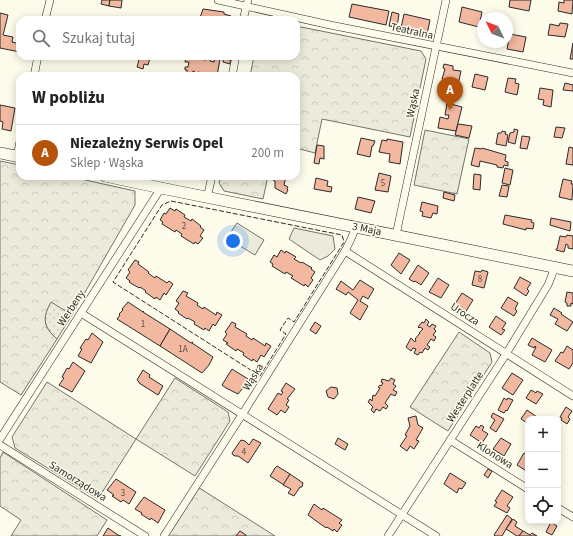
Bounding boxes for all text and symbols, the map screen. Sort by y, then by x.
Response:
north arrow [477,12,513,48]
search box [16,16,300,60]
street label: Teatralna [389,19,435,43]
icon: search [30,27,52,49]
text: Szukaj tutaj [62,28,135,49]
pin: A [437,77,463,110]
text: W pobliżu [32,86,105,110]
street label: Wąska [403,87,423,119]
text: Niezależny Serwis Opel [70,133,223,154]
text: A [41,144,49,162]
text: 200 m [251,144,284,162]
text: Sklep · Wąska [70,154,144,172]
house number: 5 [381,177,386,190]
street label: 3 Maja [351,219,383,239]
house number: 2 [182,220,187,233]
your location [223,231,243,251]
house number: 8 [478,273,483,286]
street label: Werbeny [54,287,88,329]
street label: Urocza [448,299,482,329]
house number: 1 [141,318,145,331]
house number: 1A [178,343,188,356]
street label: Wąska [239,361,267,393]
street label: Westerplatte [443,368,487,425]
map controls [525,416,561,524]
button: + [525,416,561,452]
street label: Klonowa [474,438,516,472]
house number: 4 [242,446,247,459]
button: − [525,452,561,488]
street label: Samorządowa [46,457,110,505]
house number: 3 [121,487,126,500]
button: locate [525,488,561,524]

